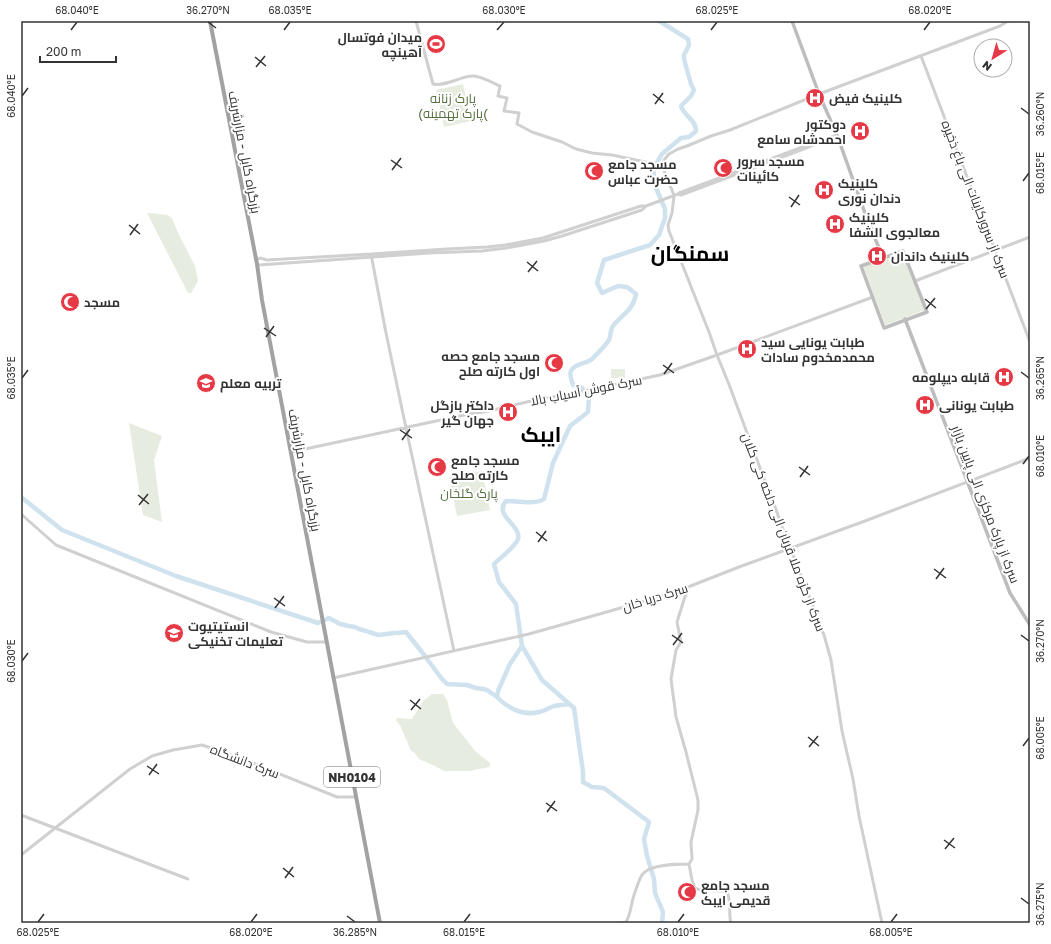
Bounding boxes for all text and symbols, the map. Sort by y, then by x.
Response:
text: 68.040°E [55,4,99,16]
text: 36.270°N [186,4,230,16]
text: 68.035°E [269,4,312,16]
text: 68.030°E [482,4,526,16]
text: 68.025°E [696,4,738,16]
text: 68.020°E [908,4,952,16]
place label: میدان فوتسال آهینچه [338,29,423,62]
sports icon: میدان فوتسال آهینچه [425,33,447,55]
scale bar [40,38,116,64]
north arrow [973,38,1013,78]
text: 200 m [46,44,81,59]
text: N [979,59,994,74]
text: 68.040°E [5,74,17,118]
hospital icon: کلینیک فیض [804,87,826,109]
street label: بزرگراه کابل - مزارشریف [225,89,265,215]
park label: پارک زنانه (پارک تهمینه( [418,90,488,123]
place label: کلینیک فیض [829,90,902,106]
text: 36.260°N [1034,92,1046,136]
place label: دوکتور احمدشاه سامع [757,116,846,148]
street label: سرک از سرورکاینات الی باغ ذخیره [938,118,1014,281]
hospital icon: دوکتور احمدشاه سامع [849,120,871,142]
text: 68.015°E [1034,152,1046,194]
place label: مسجد سرور کائینات [736,153,805,184]
place label: مسجد جامع حضرت عباس [608,156,678,187]
mosque icon: مسجد سرور کائینات [712,157,734,179]
mosque icon: مسجد جامع حضرت عباس [583,160,605,182]
place label: کلینیک دندان نوری [838,175,901,207]
hospital icon: کلینیک دندان نوری [813,179,835,201]
place label: کلینیک معالجوی الشفا [849,209,940,241]
hospital icon: کلینیک معالجوی الشفا [824,213,846,235]
district label: سمنگان [651,240,729,266]
hospital icon: کلینیک داندان [866,245,888,267]
place label: کلینیک داندان [891,248,969,264]
mosque icon: مسجد [59,291,81,313]
place label: مسجد [84,294,120,310]
place label: طبابت یونایی سید محمدمخدوم سادات [761,334,875,367]
hospital icon: طبابت یونایی سید محمدمخدوم سادات [736,338,758,360]
place label: مسجد جامع حصه اول کارته صلح [441,348,540,380]
mosque icon: مسجد جامع حصه اول کارته صلح [543,352,565,374]
text: 36.265°N [1034,356,1046,400]
text: 68.035°E [5,357,17,400]
hospital icon: قابله دیپلومه [993,366,1015,388]
place label: قابله دیپلومه [912,369,990,387]
street label: سرک قوش آسیاب بالا [529,371,643,409]
school or university icon: تربیه معلم [195,372,217,394]
place label: تربیه معلم [220,375,281,393]
hospital icon: طبابت یونانی [914,394,936,416]
place label: داکتر بازگل جهان گیر [431,397,494,429]
place label: طبابت یونانی [939,397,1014,414]
hospital icon: داکتر بازگل جهان گیر [497,401,519,423]
street label: بزرگراه کابل - مزارشریف [285,407,325,533]
district label: ایبک [521,421,561,447]
street label: سرک از پارک مرکزی الی پایین بازار [946,422,1024,586]
street label: سرک از گزه ملا قربان الی دلخه کی کلان [739,430,829,634]
text: 68.010°E [1034,435,1046,477]
place label: مسجد جامع کارته صلح [451,452,520,484]
mosque icon: مسجد جامع کارته صلح [426,456,448,478]
park label: پارک گلخان [440,485,498,503]
street label: سرک دریا خان [620,579,690,615]
place label: انستیتیوت تعلیمات تخنیکی [188,618,283,649]
text: 36.270°N [1034,619,1046,663]
school or university icon: انستیتیوت تعلیمات تخنیکی [163,622,185,644]
text: 68.030°E [5,639,17,683]
text: 68.005°E [1034,716,1046,760]
street label: سرک دانشگاه [208,740,282,782]
road number: NH0104 [324,767,380,787]
place label: مسجد جامع قدیمی ایبک [701,877,771,908]
mosque icon: مسجد جامع قدیمی ایبک [676,881,698,903]
text: 36.275°N [1034,882,1046,926]
text: 68.025°E [17,926,59,938]
text: 68.020°E [229,926,273,938]
text: 36.285°N [333,926,377,938]
text: 68.015°E [443,926,485,938]
text: 68.010°E [657,926,699,938]
text: 68.005°E [869,926,913,938]

